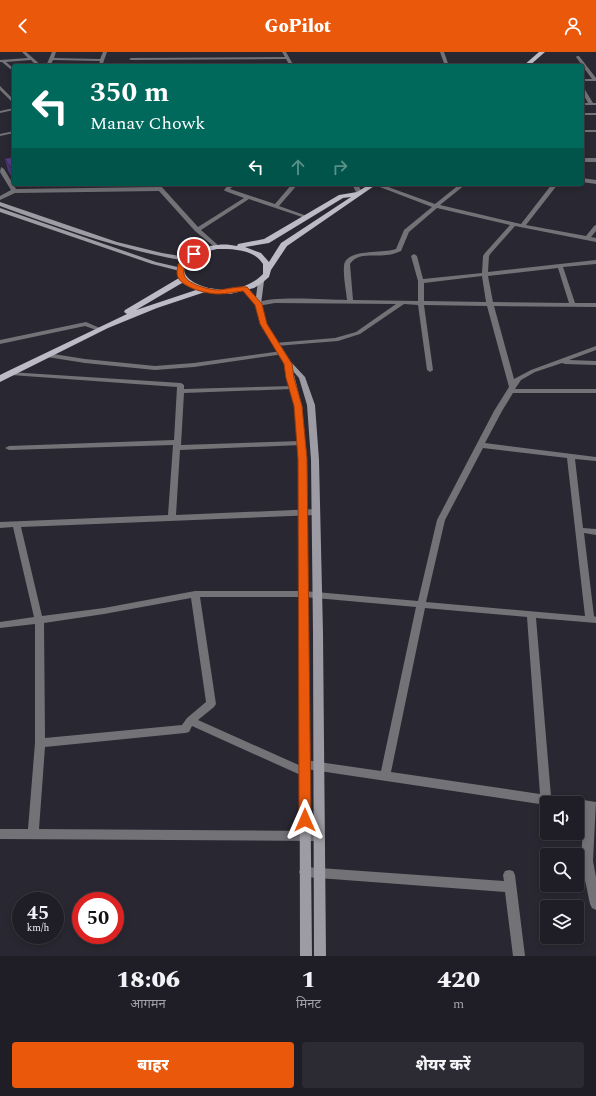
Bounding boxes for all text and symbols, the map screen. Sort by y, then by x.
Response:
text: GoPilot [265,13,331,40]
icon: back [12,15,34,37]
icon: person [562,15,584,37]
text: 350 m [90,71,169,114]
icon: left [24,80,76,132]
text: Manav Chowk [90,110,205,137]
icon: left [245,156,267,178]
icon: ahead [287,156,309,178]
icon: right [329,156,351,178]
pin [177,237,211,271]
icon: arrive [183,243,205,265]
map controls [540,796,584,944]
button: sound [540,796,584,840]
position arrow [284,799,326,841]
button: search [540,848,584,892]
speed limit sign: 50 [72,892,124,944]
text: 45 [27,898,49,928]
button: layers [540,900,584,944]
text: km/h [27,920,49,936]
text: 18:06 [116,962,180,998]
text: 1 [301,962,316,998]
text: 420 [437,962,480,998]
text: आगमन [130,994,166,1014]
text: मिनट [296,994,321,1014]
text: m [453,994,464,1014]
button: बाहर [12,1042,294,1088]
button: शेयर करें [302,1042,584,1088]

